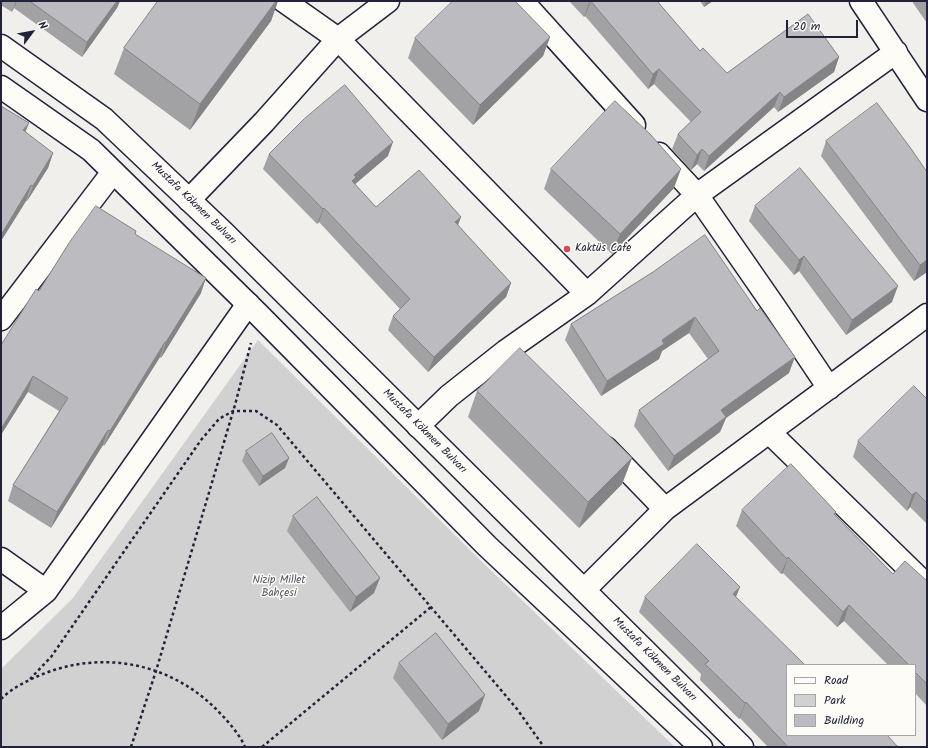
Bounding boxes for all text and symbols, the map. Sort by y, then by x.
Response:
north arrow [12,12,52,52]
scale bar [788,12,860,38]
text: 20 m [793,17,820,36]
text: N [33,18,52,33]
street label: Mustafa Kökmen Bulvarı [148,160,238,248]
place label: Kaktüs Cafe [575,242,631,256]
marker: Kaktüs Cafe [562,244,572,254]
street label: Mustafa Kökmen Bulvarı [379,387,469,477]
park label: Nizip Millet Bahçesi [252,574,306,600]
street label: Mustafa Kökmen Bulvarı [609,615,699,705]
legend [786,664,916,736]
text: Road [824,671,848,690]
text: Park [824,691,846,710]
text: Building [824,711,864,730]

